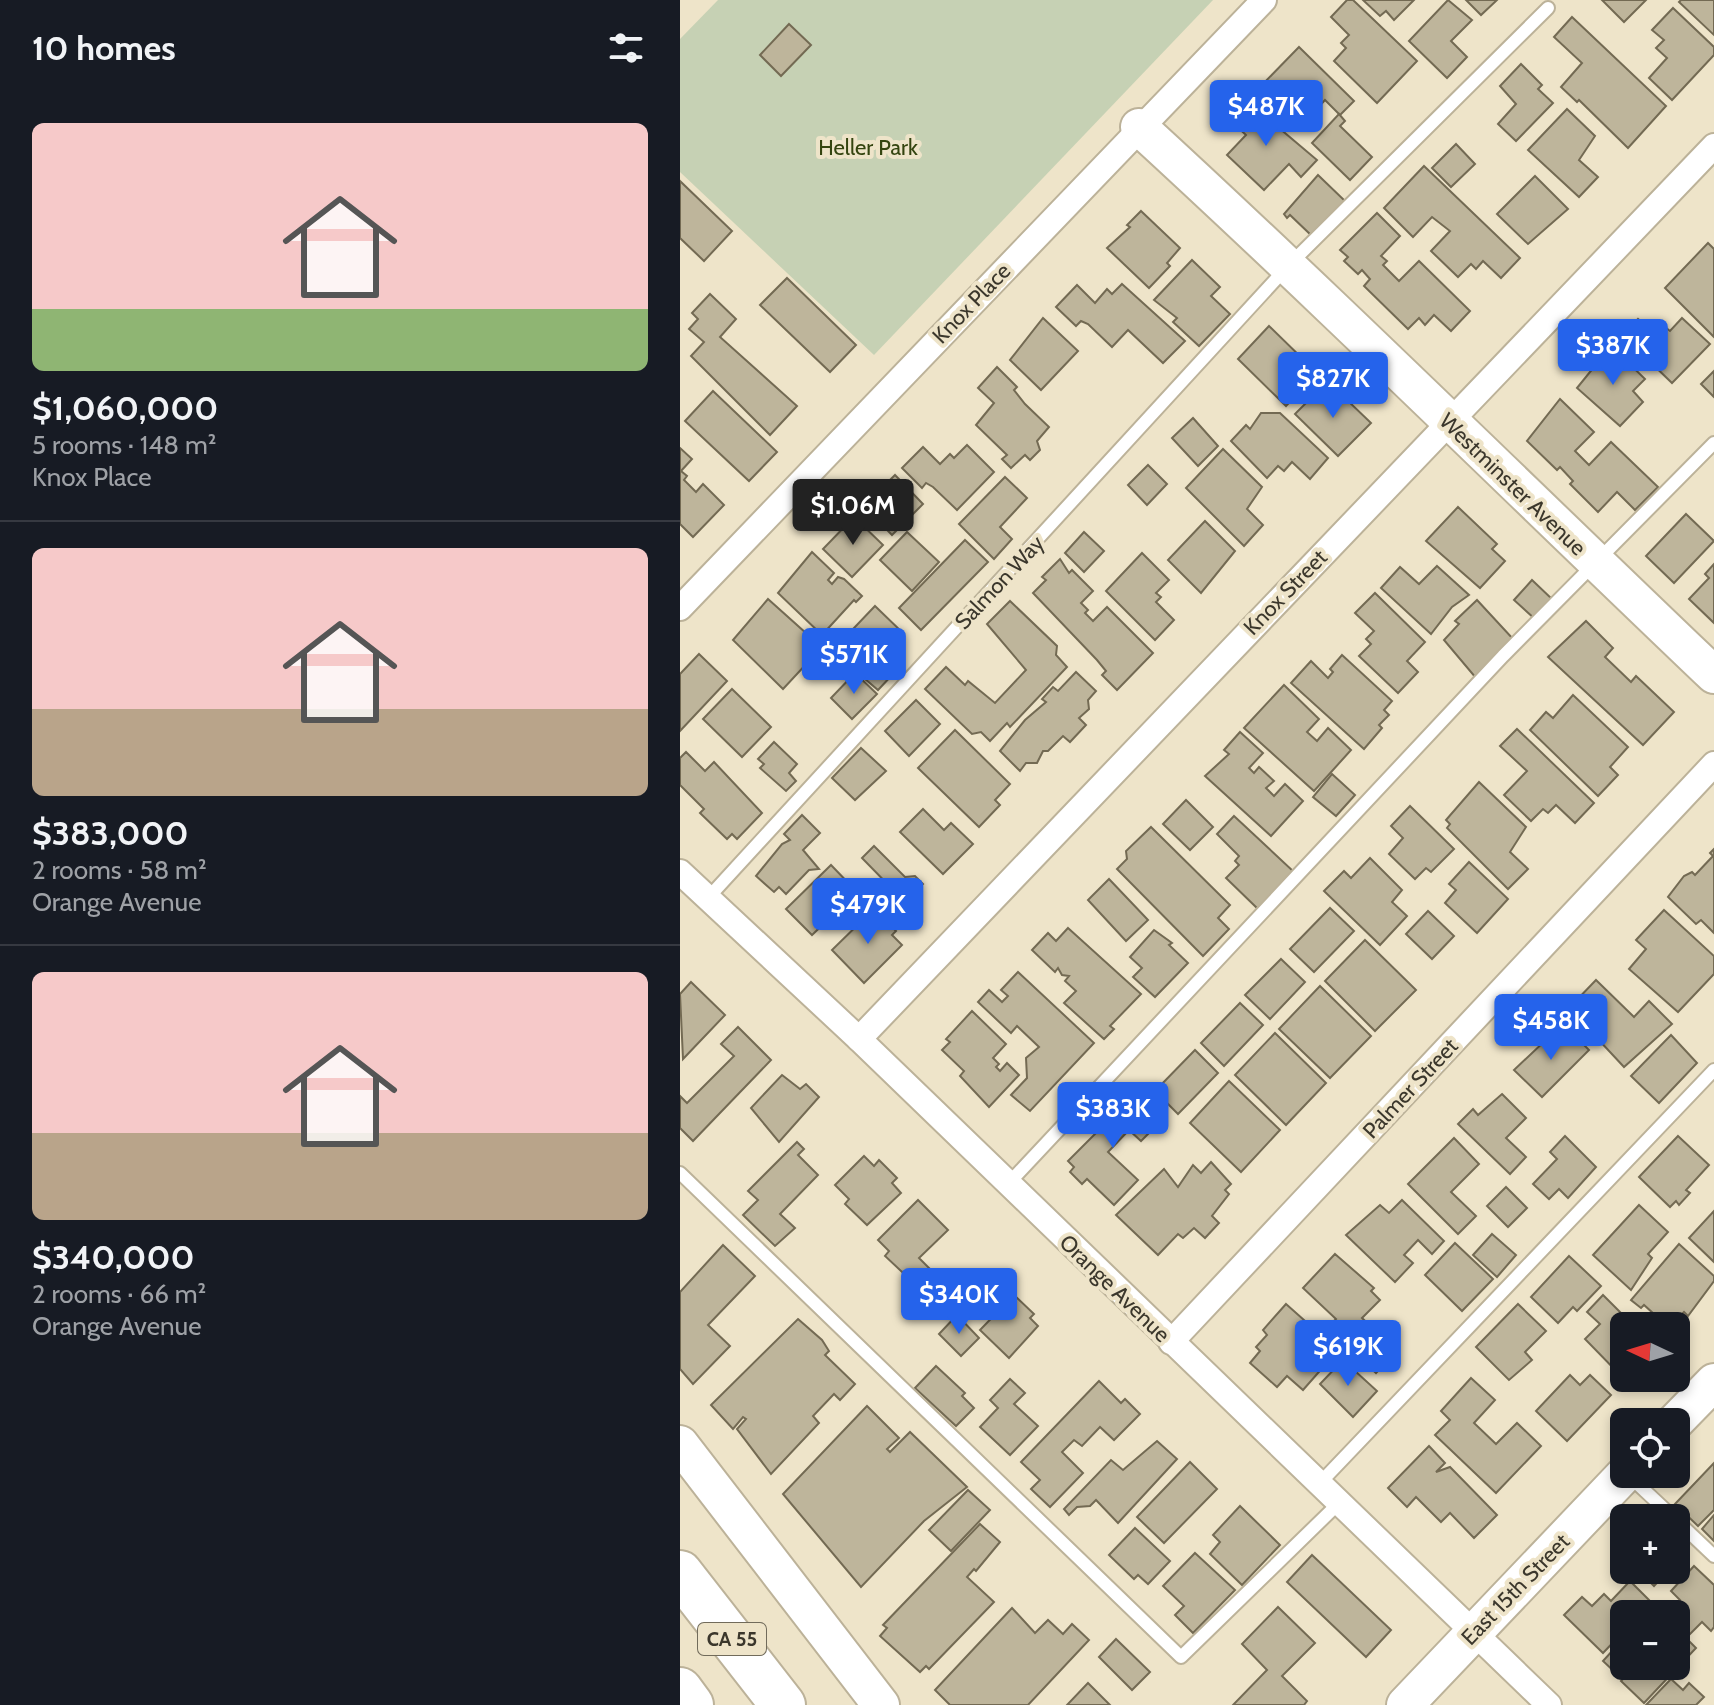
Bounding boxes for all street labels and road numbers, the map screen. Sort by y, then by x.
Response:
street label: Knox Place [927,258,1016,349]
street label: Westminster Avenue [1434,407,1592,561]
street label: Salmon Way [949,530,1050,635]
street label: Knox Street [1238,544,1333,641]
street label: Palmer Street [1357,1032,1464,1144]
street label: Orange Avenue [1054,1229,1176,1348]
street label: East 15th Street [1456,1528,1576,1651]
road number: CA 55 [698,1623,766,1655]

